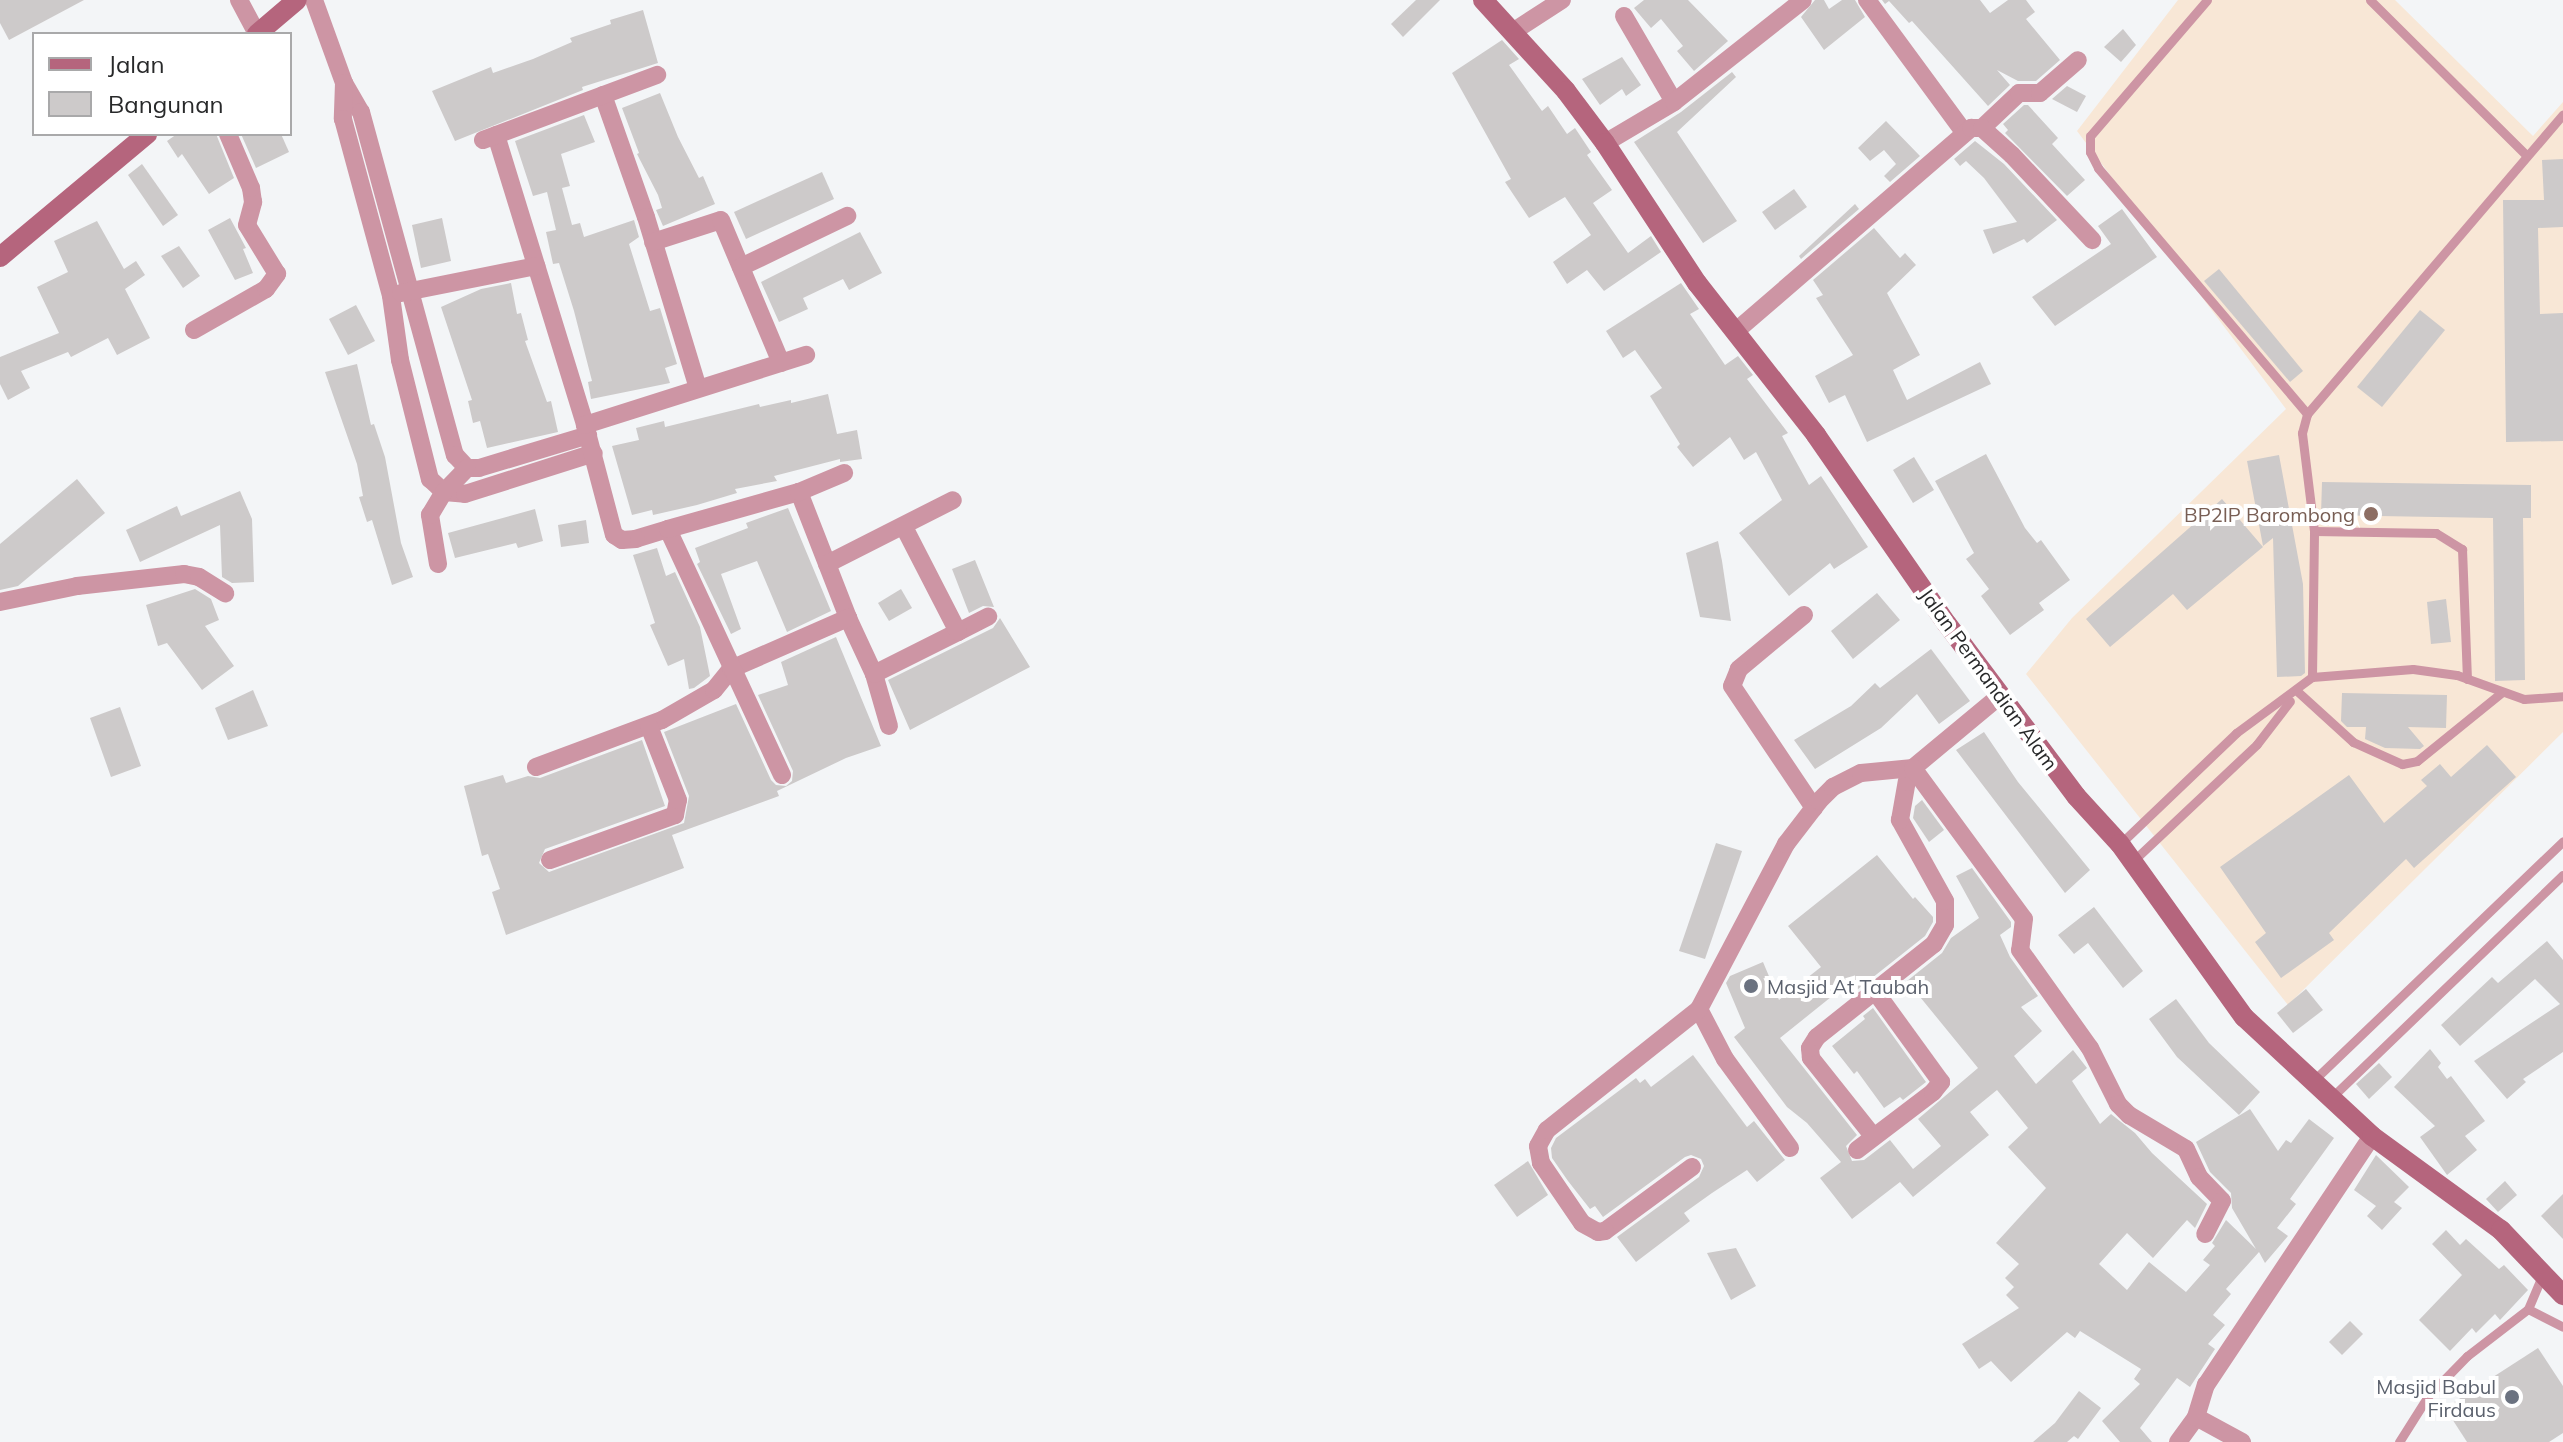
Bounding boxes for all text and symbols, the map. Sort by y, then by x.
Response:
legend [32,32,292,136]
text: Jalan [108,49,164,79]
text: Bangunan [108,89,224,119]
place label: BP2IP Barombong [2184,502,2355,526]
marker: BP2IP Barombong [2362,505,2380,523]
street label: Jalan Permandian Alam [1915,583,2063,775]
place label: Masjid At Taubah [1767,974,1929,998]
marker: Masjid At Taubah [1742,977,1760,995]
place label: Masjid Babul Firdaus [2376,1374,2496,1421]
marker: Masjid Babul Firdaus [2503,1388,2521,1406]

